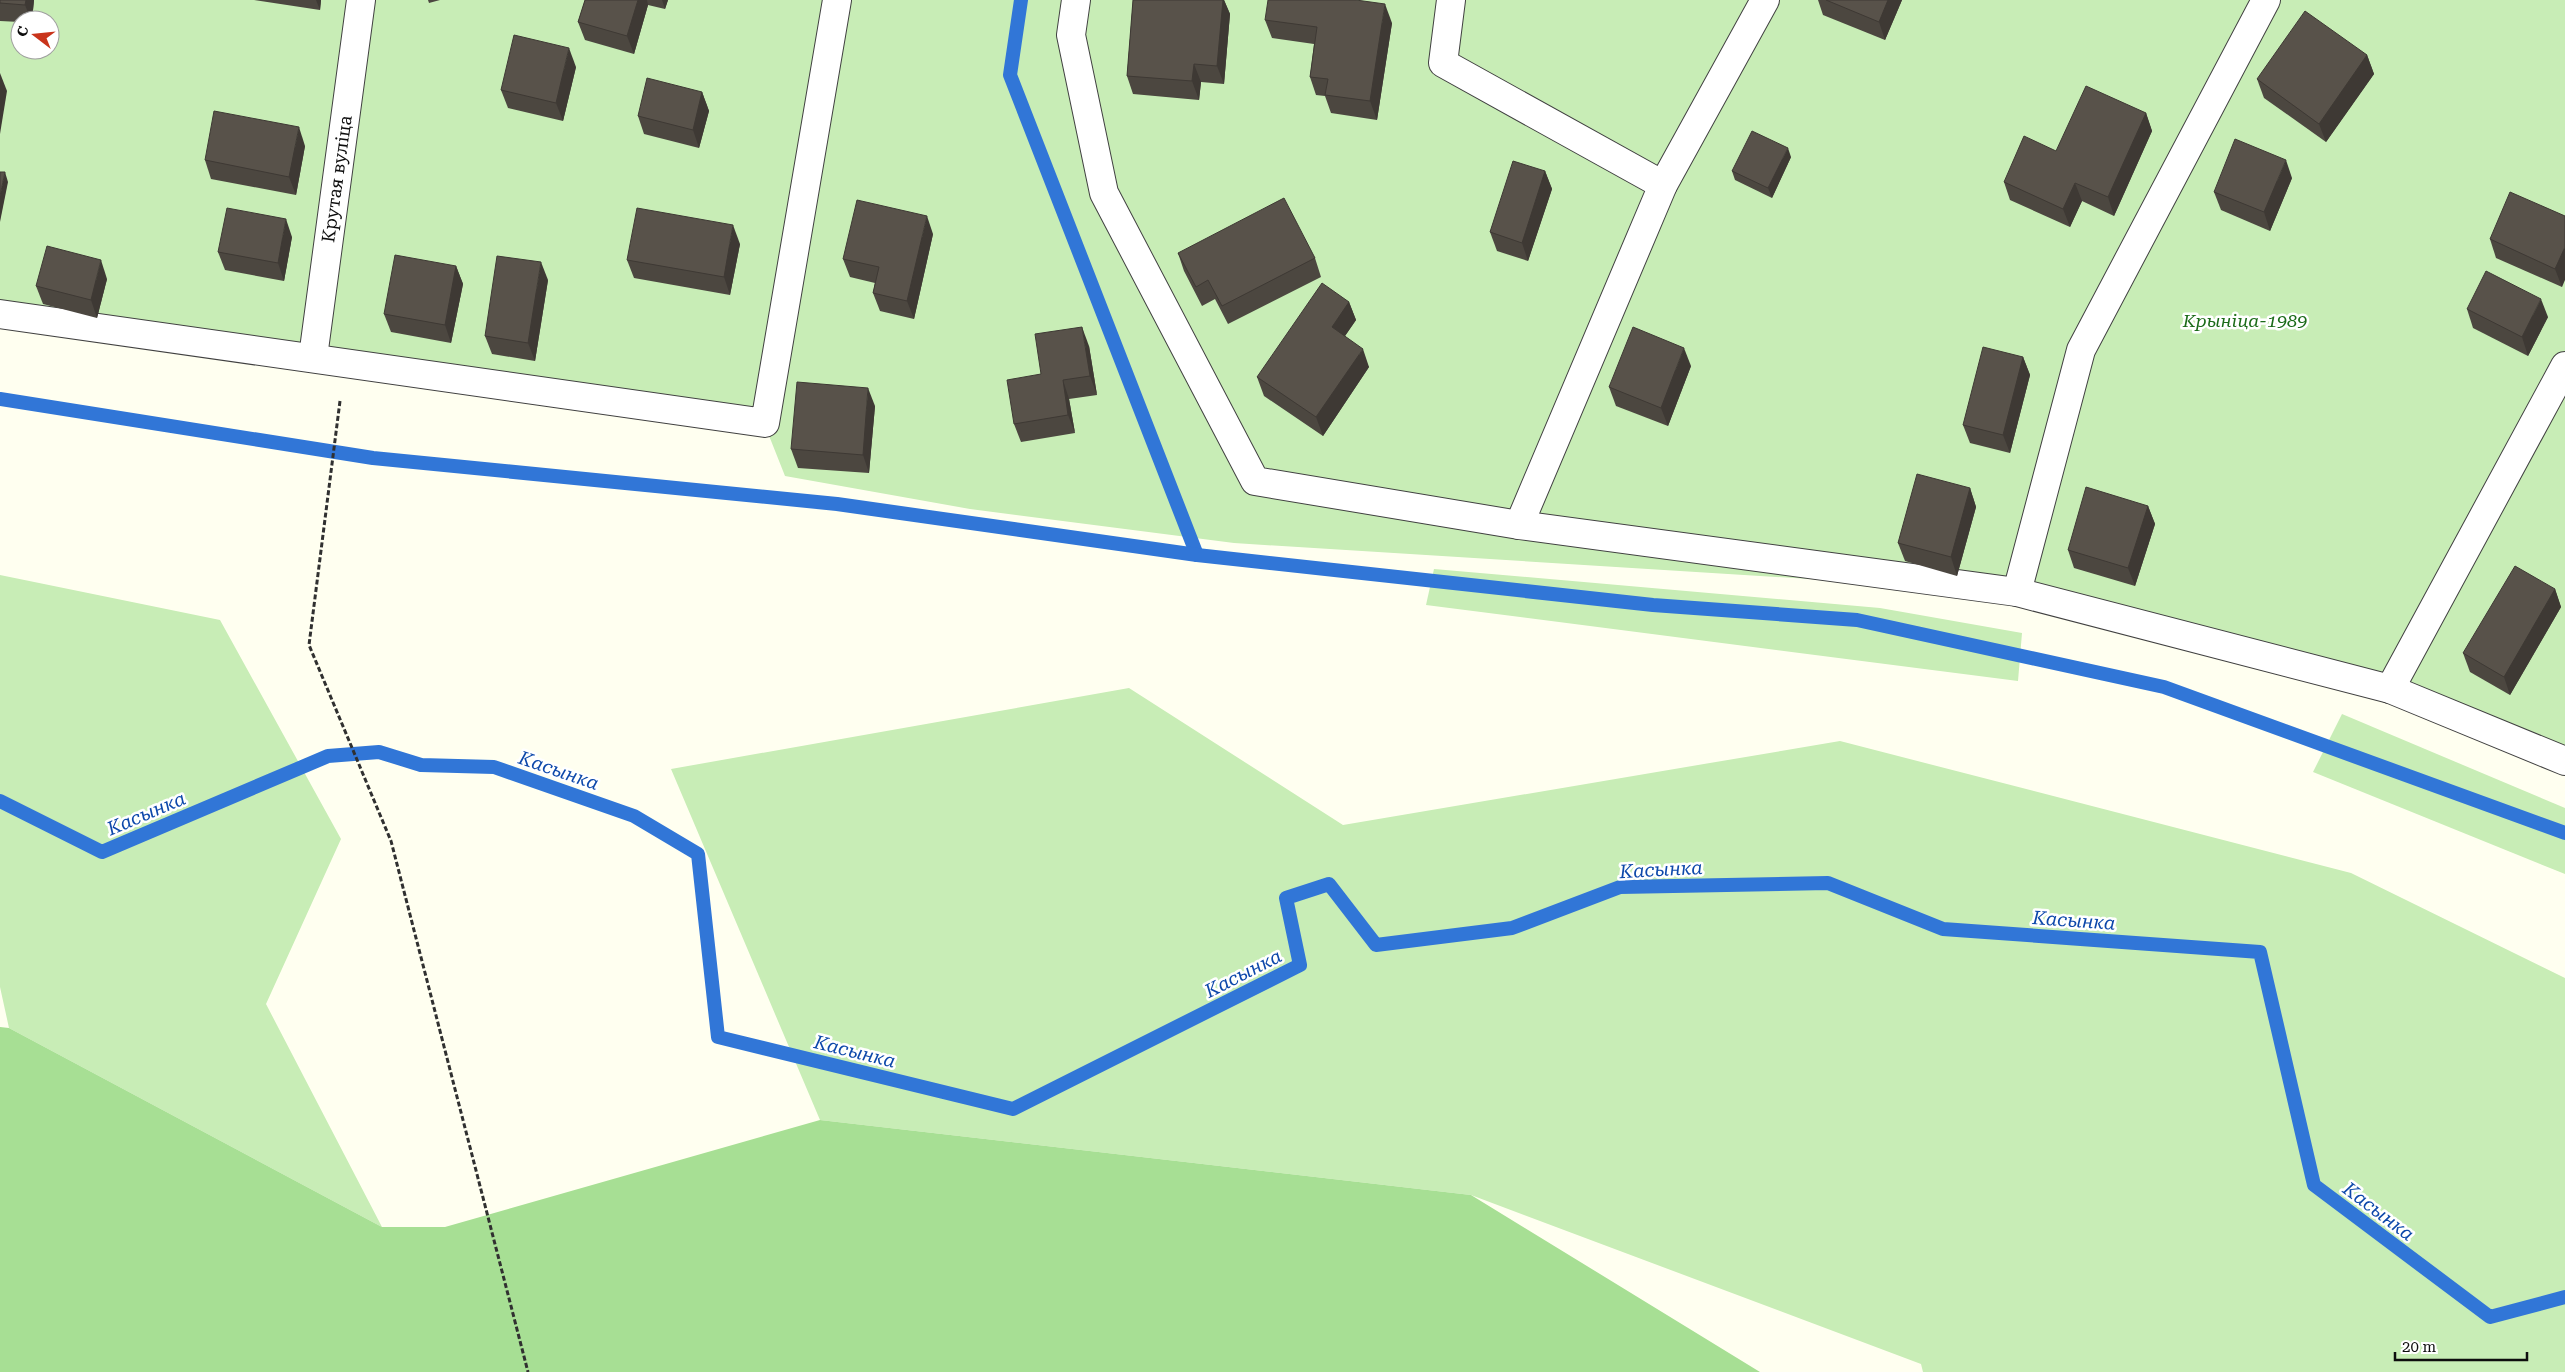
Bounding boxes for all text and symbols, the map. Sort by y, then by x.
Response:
north arrow [10,10,60,60]
text: С [13,24,32,38]
street label: Крутая вуліца [317,114,356,244]
park label: Крыніца-1989 [2182,310,2307,331]
water label: Касынка [515,746,602,795]
water label: Касынка [102,787,189,841]
water label: Касынка [1618,856,1703,883]
water label: Касынка [2031,906,2116,935]
water label: Касынка [1200,944,1286,1003]
water label: Касынка [811,1030,898,1073]
water label: Касынка [2338,1177,2419,1246]
scale bar [2395,1330,2528,1362]
text: 20 m [2402,1338,2437,1356]

